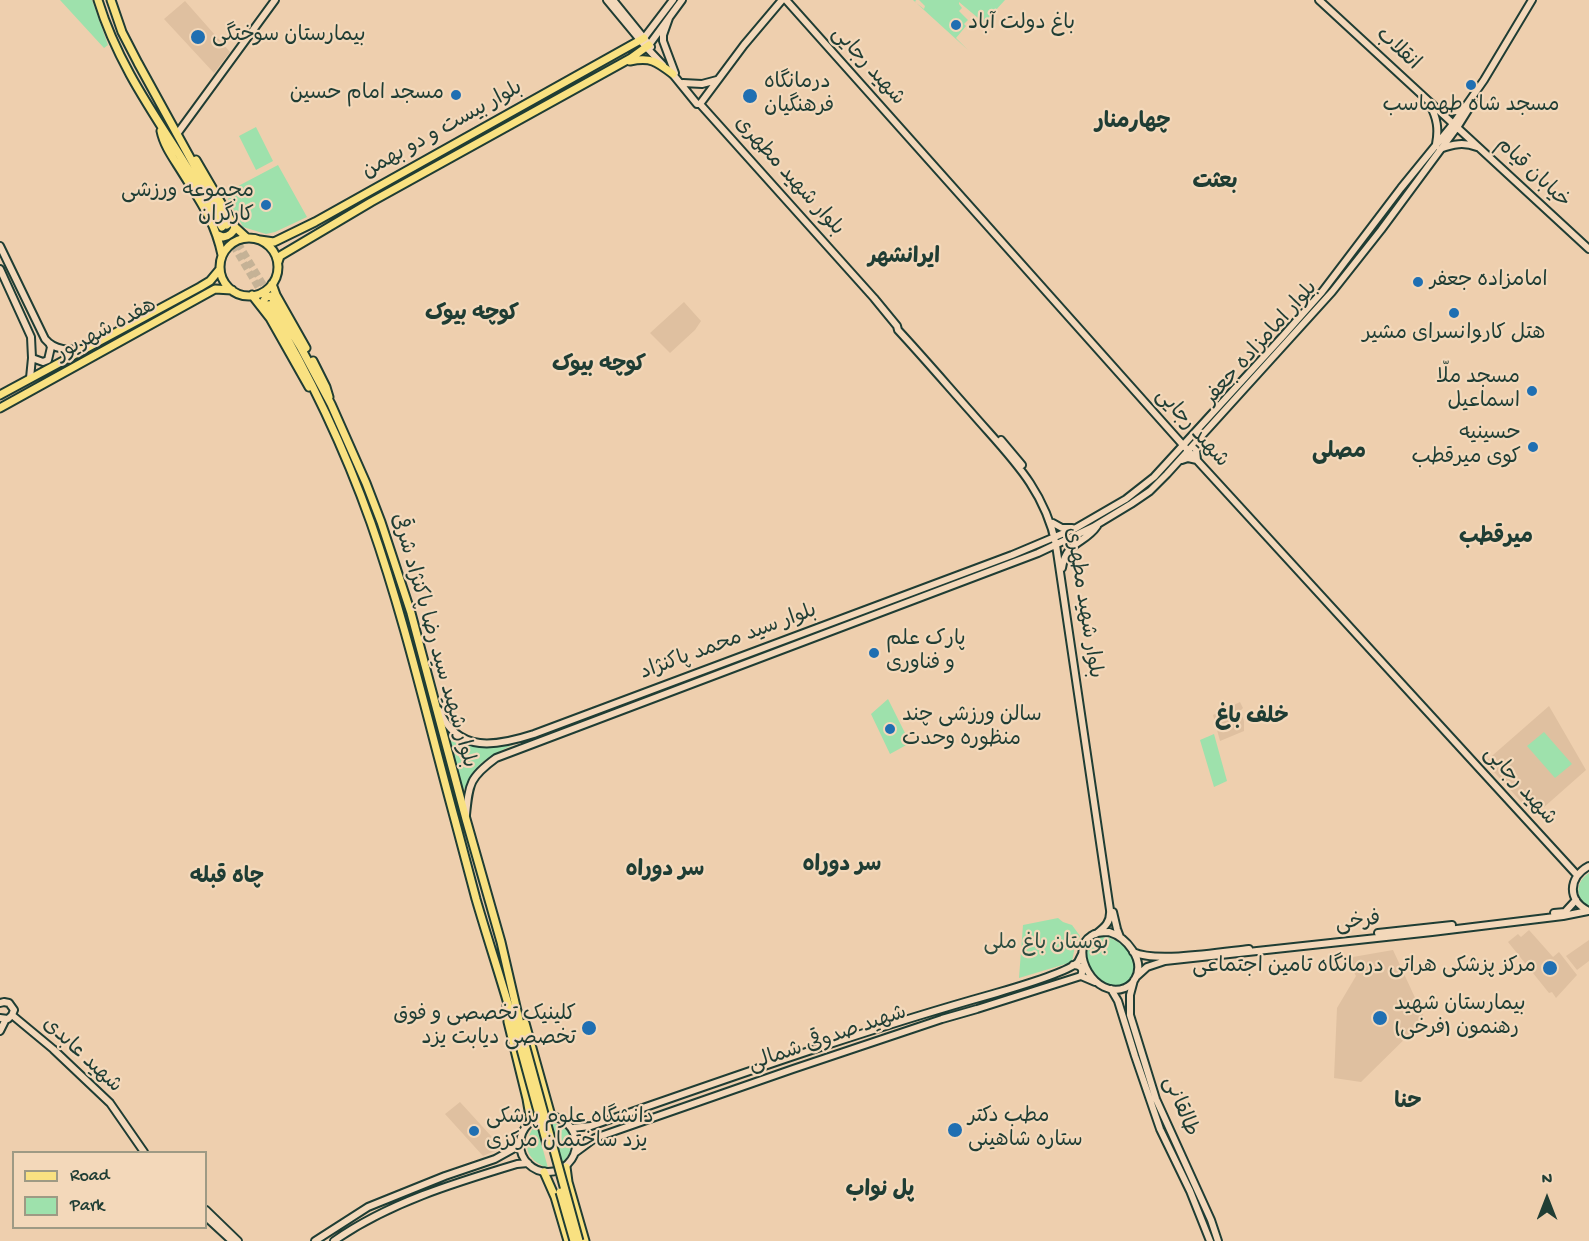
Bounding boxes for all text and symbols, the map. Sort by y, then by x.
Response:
place label: باغ دولت آباد [968,12,1075,38]
marker: باغ دولت آباد [949,18,963,32]
street label: شهید رجایی [825,22,909,112]
street label: انقلاب [1369,23,1425,77]
place label: بیمارستان سوختگی [212,24,366,50]
marker: بیمارستان سوختگی [189,28,207,46]
place label: درمانگاه فرهنگیان [764,71,834,121]
street label: بلوار بیست و دو بهمن [358,76,528,186]
marker: مسجد شاه طهماسب [1464,78,1478,92]
place label: مسجد امام حسین [290,82,444,108]
marker: درمانگاه فرهنگیان [741,87,759,105]
marker: مسجد امام حسین [449,88,463,102]
place label: مسجد شاه طهماسب [1383,94,1559,120]
district label: چهارمنار [1095,111,1171,137]
street label: بلوار شهید مطهری [728,112,848,242]
street label: خیابان قیام [1489,133,1575,215]
district label: بعثت [1192,171,1238,197]
place label: مجموعه ورزشی کارگران [121,180,254,230]
marker: مجموعه ورزشی کارگران [259,198,273,212]
district label: ایرانشهر [868,246,940,272]
place label: امامزاده جعفر [1430,269,1548,295]
marker: امامزاده جعفر [1411,275,1425,289]
street label: بلوار امامزاده جعفر [1200,277,1324,411]
street label: هفده شهریور [52,294,162,368]
district label: کوچه بیوک [425,303,519,329]
marker: هتل کاروانسرای مشیر [1447,306,1461,320]
place label: هتل کاروانسرای مشیر [1362,322,1546,348]
district label: کوچه بیوک [552,354,646,380]
place label: مسجد ملّا اسماعیل [1436,366,1520,416]
street label: شهید رجایی [1149,384,1233,474]
marker: مسجد ملّا اسماعیل [1525,384,1539,398]
place label: حسینیه کوی میرقطب [1411,422,1521,472]
marker: حسینیه کوی میرقطب [1526,440,1540,454]
district label: مصلی [1312,441,1366,467]
street label: بلوار شهید سید رضا پاکنژاد شرقی [384,511,480,771]
street label: بلوار شهید مطهری [1058,526,1106,680]
district label: میرقطب [1459,526,1533,552]
street label: بلوار سید محمد پاکنژاد [637,599,821,687]
place label: پارک علم و فناوری [886,628,966,678]
marker: پارک علم و فناوری [867,646,881,660]
place label: سالن ورزشی چند منظوره وحدت [902,704,1042,754]
district label: خلف باغ [1215,706,1289,732]
marker: سالن ورزشی چند منظوره وحدت [883,722,897,736]
street label: شهید رجایی [1477,742,1561,832]
district label: سر دوراه [803,854,881,880]
district label: سر دوراه [626,859,704,885]
district label: چاه قبله [190,866,264,892]
street label: فرخی [1334,908,1382,938]
park label: بوستان باغ ملی [983,932,1109,958]
place label: مرکز پزشکی هراتی درمانگاه تامین اجتماعی [1192,955,1536,981]
marker: مرکز پزشکی هراتی درمانگاه تامین اجتماعی [1541,959,1559,977]
place label: بیمارستان شهید رهنمون (فرخی) [1394,993,1526,1043]
street label: شهید صدوقی شمالی [746,1001,910,1079]
place label: کلینیک تخصصی و فوق تخصصی دیابت یزد [393,1003,576,1053]
marker: بیمارستان شهید رهنمون (فرخی) [1371,1009,1389,1027]
street label: شهید عابدی [36,1013,126,1099]
marker: کلینیک تخصصی و فوق تخصصی دیابت یزد [580,1019,598,1037]
street label: طالقانی [1156,1073,1202,1141]
district label: حنا [1394,1091,1422,1117]
place label: مطب دکتر ستاره شاهینی [968,1105,1083,1155]
place label: دانشگاه علوم پزشکی یزد ساختمان مرکزی [486,1106,654,1156]
marker: مطب دکتر ستاره شاهینی [946,1121,964,1139]
marker: دانشگاه علوم پزشکی یزد ساختمان مرکزی [467,1124,481,1138]
legend [12,1151,207,1229]
text: Road [70,1166,109,1187]
north arrow [1517,1169,1577,1229]
text: N [1542,1171,1552,1190]
district label: پل نواب [846,1179,914,1205]
text: Park [70,1196,104,1217]

